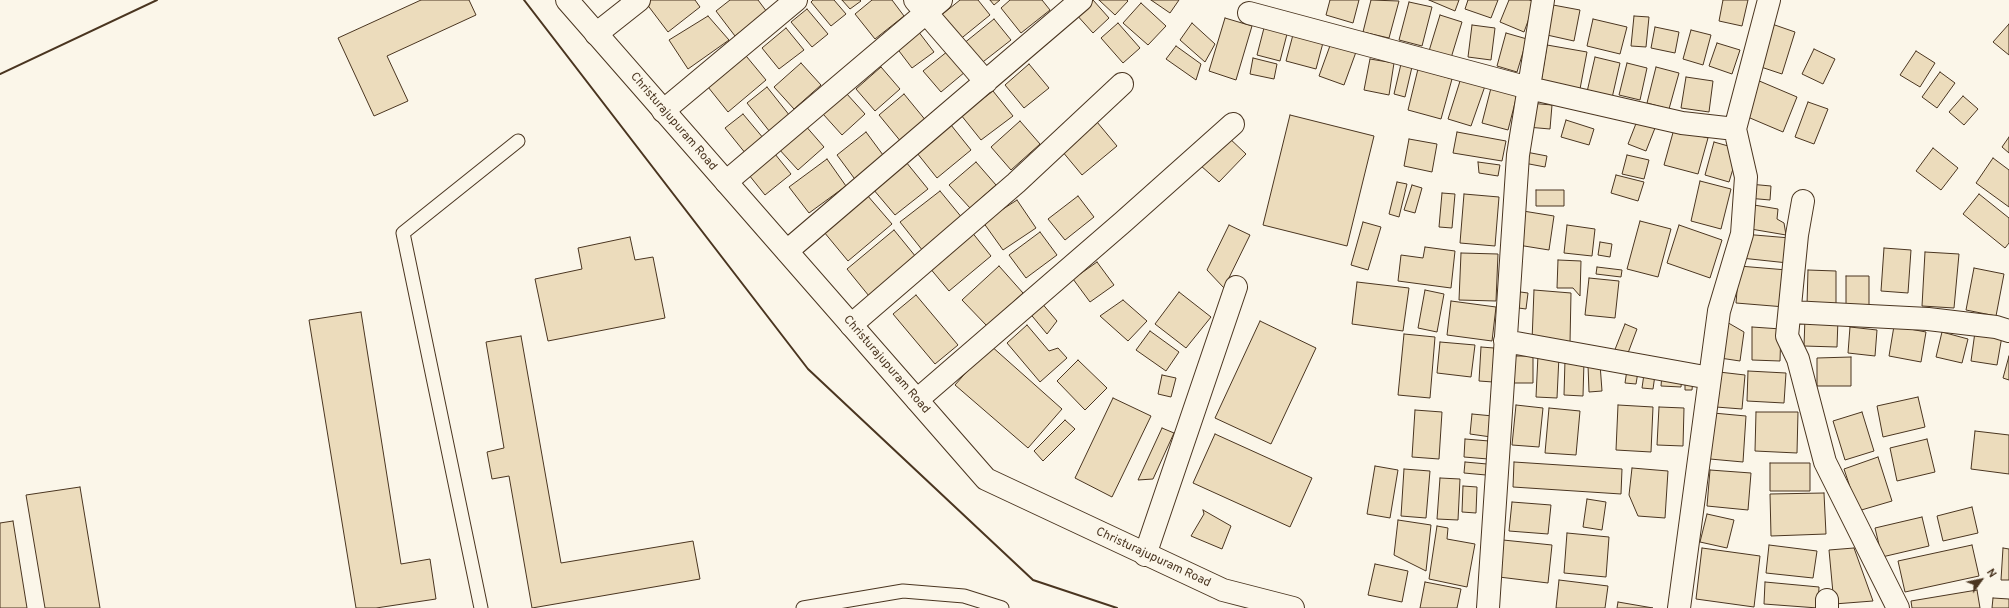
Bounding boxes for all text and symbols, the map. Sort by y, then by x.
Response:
street label: Christurajupuram Road [627,70,719,174]
street label: Christurajupuram Road [840,313,932,417]
street label: Christurajupuram Road [1093,525,1213,591]
north arrow [1961,560,2001,600]
text: N [1983,566,1999,581]

